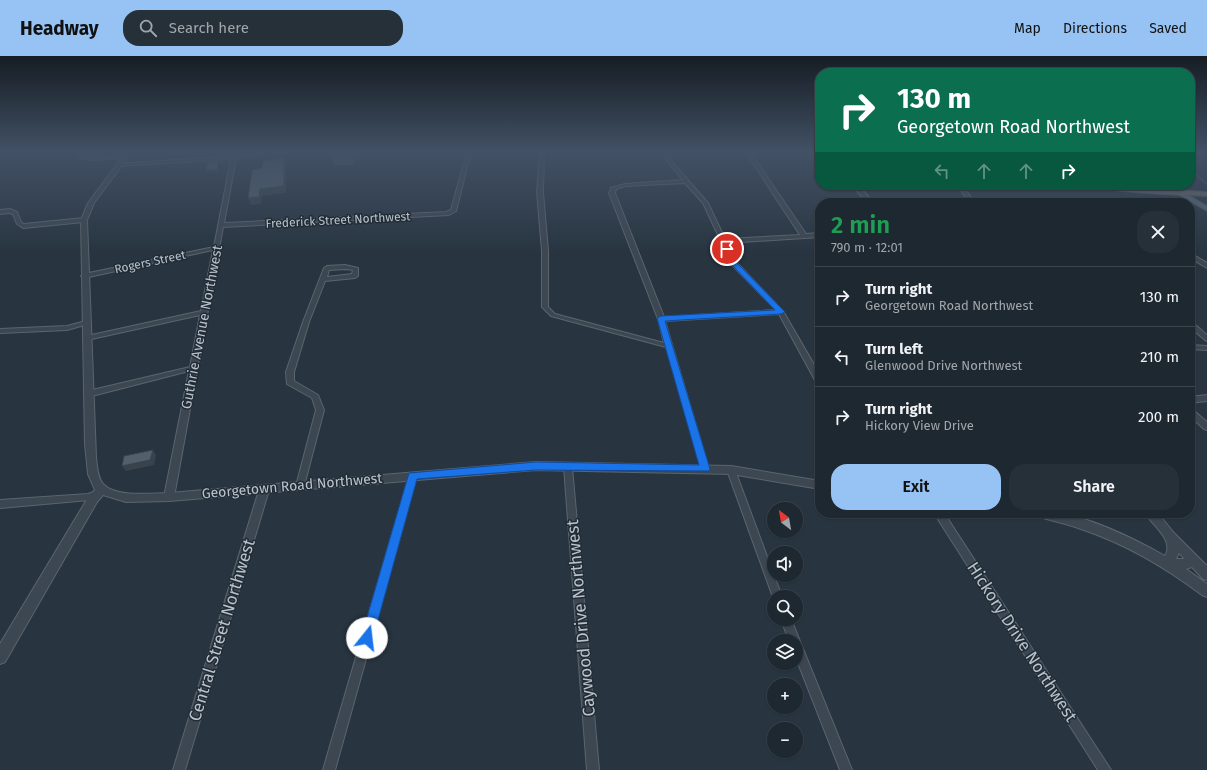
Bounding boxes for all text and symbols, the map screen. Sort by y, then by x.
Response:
search box [123,10,403,46]
text: Headway [20,17,99,40]
icon: search [137,17,159,39]
text: Search here [169,19,249,37]
text: Map [1014,20,1041,37]
text: Directions [1063,20,1127,37]
text: Saved [1149,20,1187,37]
text: 130 m [897,82,971,115]
icon: right [831,84,883,136]
text: Georgetown Road Northwest [897,116,1130,138]
icon: left [931,160,953,182]
icon: ahead [973,160,995,182]
icon: ahead [1015,160,1037,182]
icon: right [1057,160,1079,182]
street label: Frederick Street Northwest [265,209,411,231]
text: 2 min [831,211,890,239]
button: close [1137,211,1179,253]
pin [710,232,744,266]
icon: arrive [716,238,738,260]
text: 790 m · 12:01 [831,240,903,255]
street label: Guthrie Avenue Northwest [178,243,226,410]
street label: Rogers Street [113,247,188,276]
text: Turn right [865,280,932,298]
icon: right [831,286,853,308]
text: 130 m [1140,288,1179,306]
text: Georgetown Road Northwest [865,298,1033,313]
text: Turn left [865,340,923,358]
icon: left [831,346,853,368]
text: 210 m [1140,348,1179,366]
text: Glenwood Drive Northwest [865,358,1022,373]
text: Turn right [865,400,932,418]
icon: right [831,406,853,428]
text: 200 m [1138,408,1179,426]
text: Hickory View Drive [865,418,974,433]
button: Exit [831,464,1001,510]
button: Share [1009,464,1179,510]
street label: Georgetown Road Northwest [201,470,384,502]
north arrow [767,502,803,538]
map controls [767,502,803,758]
street label: Caywood Drive Northwest [562,518,600,717]
street label: Central Street Northwest [184,536,260,724]
button: sound [767,546,803,582]
street label: Hickory Drive Northwest [962,558,1082,727]
button: search [767,590,803,626]
position arrow [346,617,388,659]
button: layers [767,634,803,670]
button: + [767,678,803,714]
button: − [767,722,803,758]

